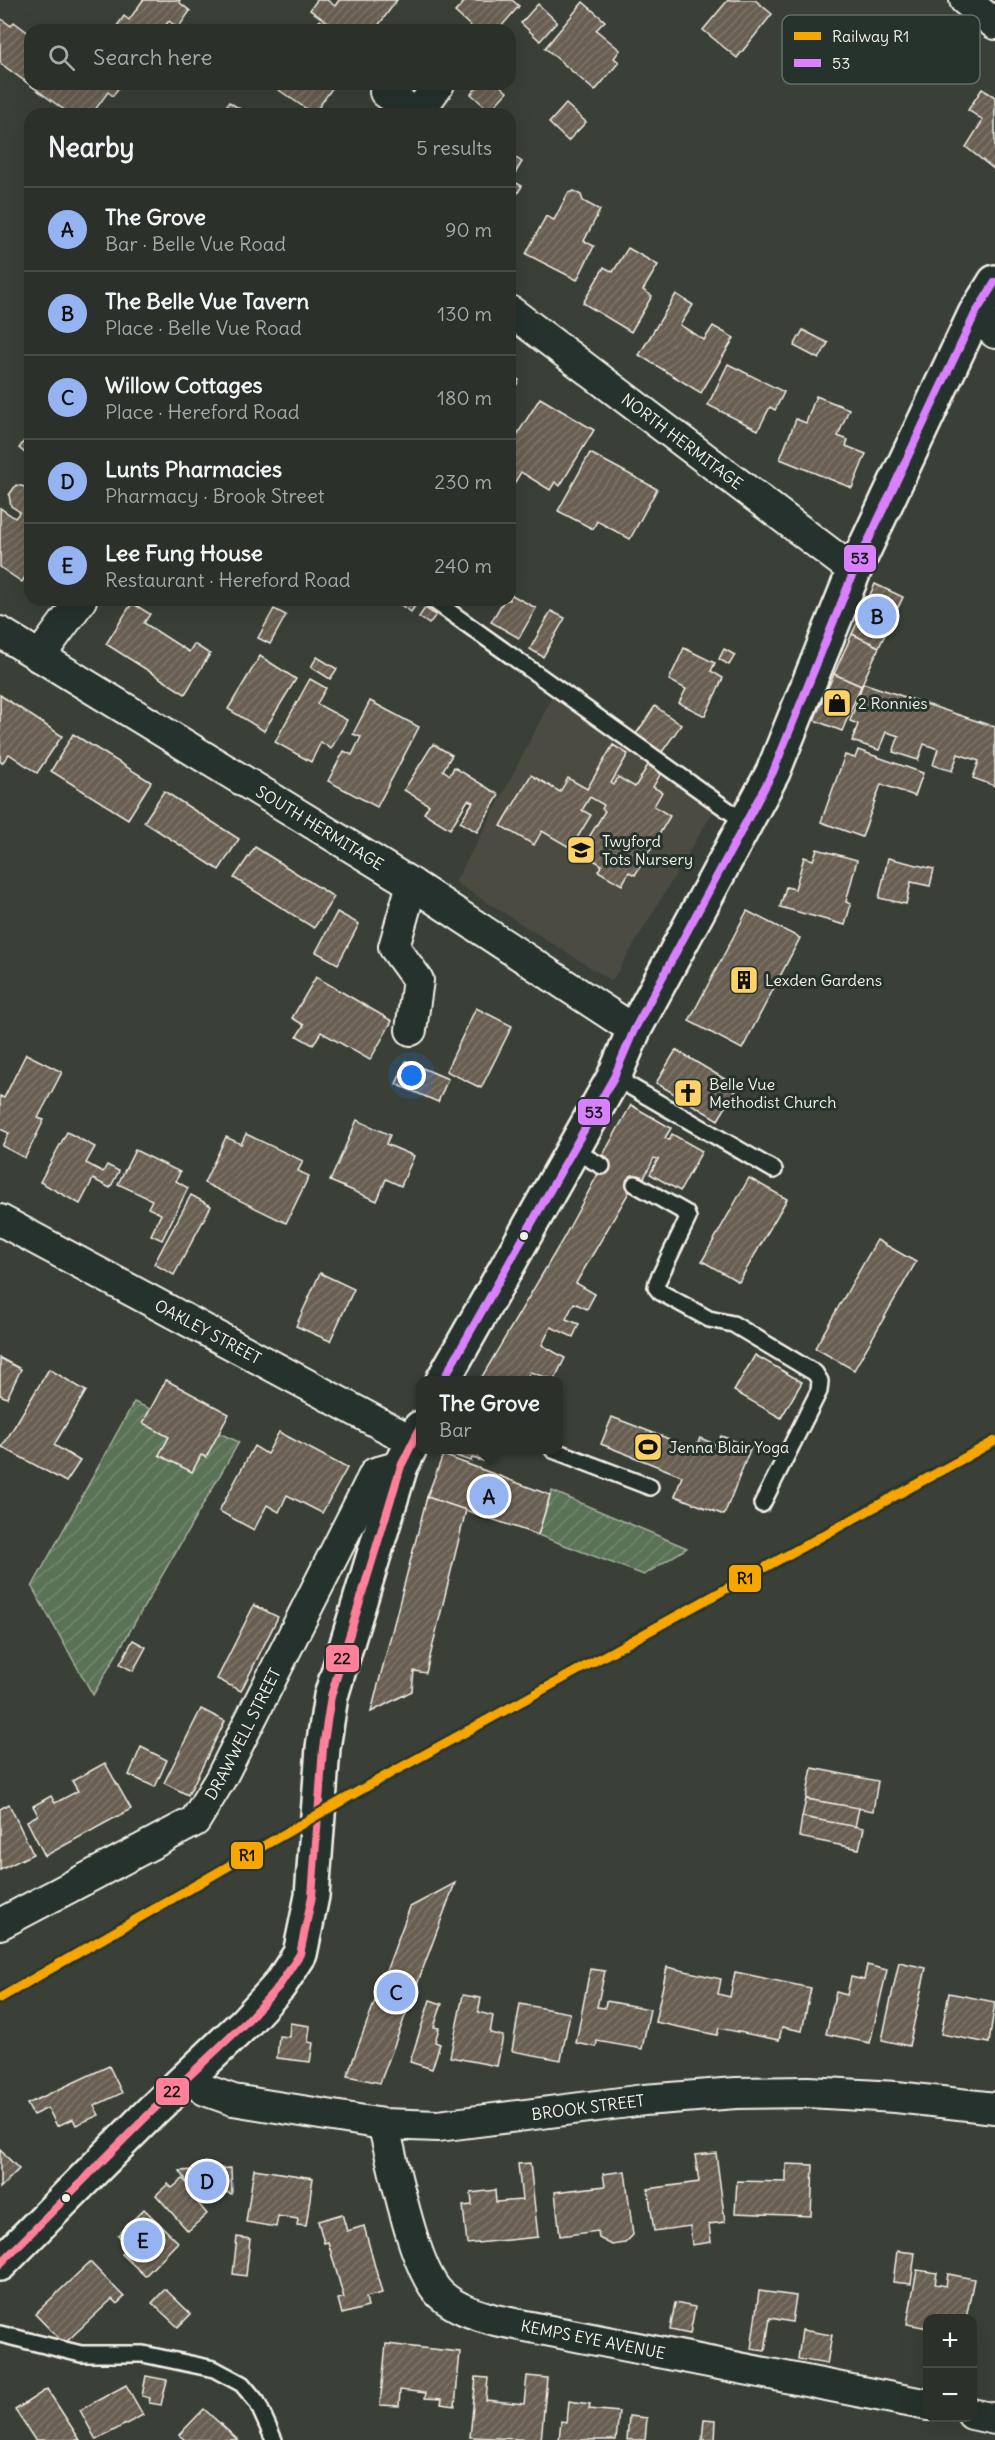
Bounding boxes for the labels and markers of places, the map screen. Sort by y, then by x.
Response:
pin: B [858,594,896,638]
shop icon: 2 Ronnies [821,687,853,719]
place label: 2 Ronnies [858,693,928,713]
place label: Twyford Tots Nursery [602,831,693,869]
school or university icon: Twyford Tots Nursery [565,834,597,866]
building icon: Lexden Gardens [728,964,760,996]
place label: Lexden Gardens [765,970,882,990]
place label: Belle Vue Methodist Church [709,1074,836,1112]
church icon: Belle Vue Methodist Church [672,1077,704,1109]
unlabelled marker [518,1230,530,1242]
sports icon: Jenna Blair Yoga [632,1431,664,1463]
place label: Jenna Blair Yoga [669,1437,789,1457]
pin: A [470,1474,508,1518]
pin: C [376,1970,416,2014]
pin: D [188,2158,226,2204]
unlabelled marker [60,2192,72,2204]
pin: E [124,2218,162,2262]

